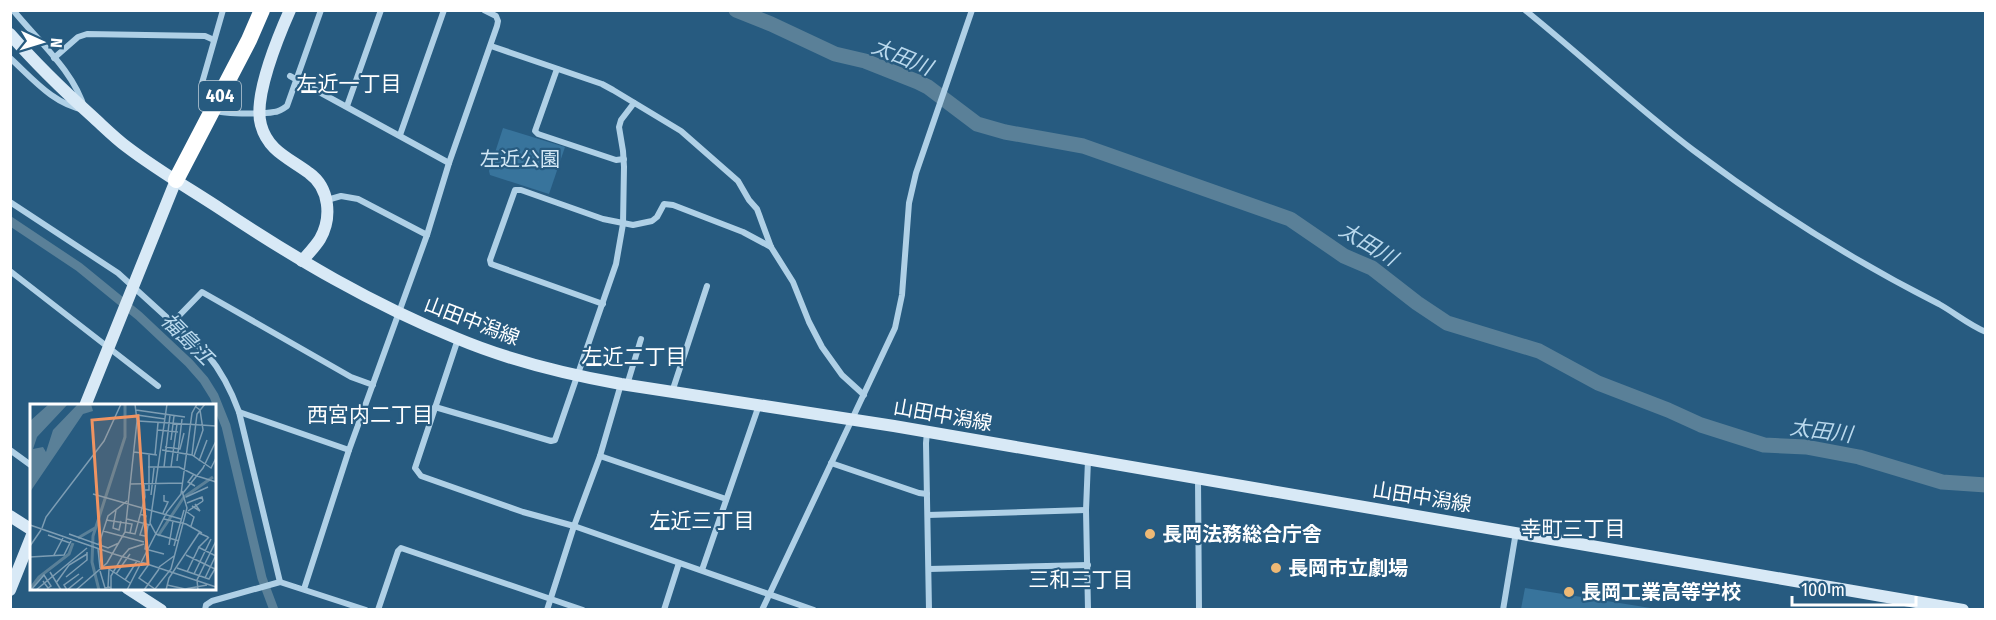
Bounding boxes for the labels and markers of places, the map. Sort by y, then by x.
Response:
place label: 長岡法務総合庁舎 [1162,522,1322,546]
marker: 長岡法務総合庁舎 [1143,527,1157,541]
place label: 長岡市立劇場 [1288,556,1408,580]
marker: 長岡市立劇場 [1269,561,1283,575]
place label: 長岡工業高等学校 [1581,580,1741,604]
marker: 長岡工業高等学校 [1562,585,1576,599]

